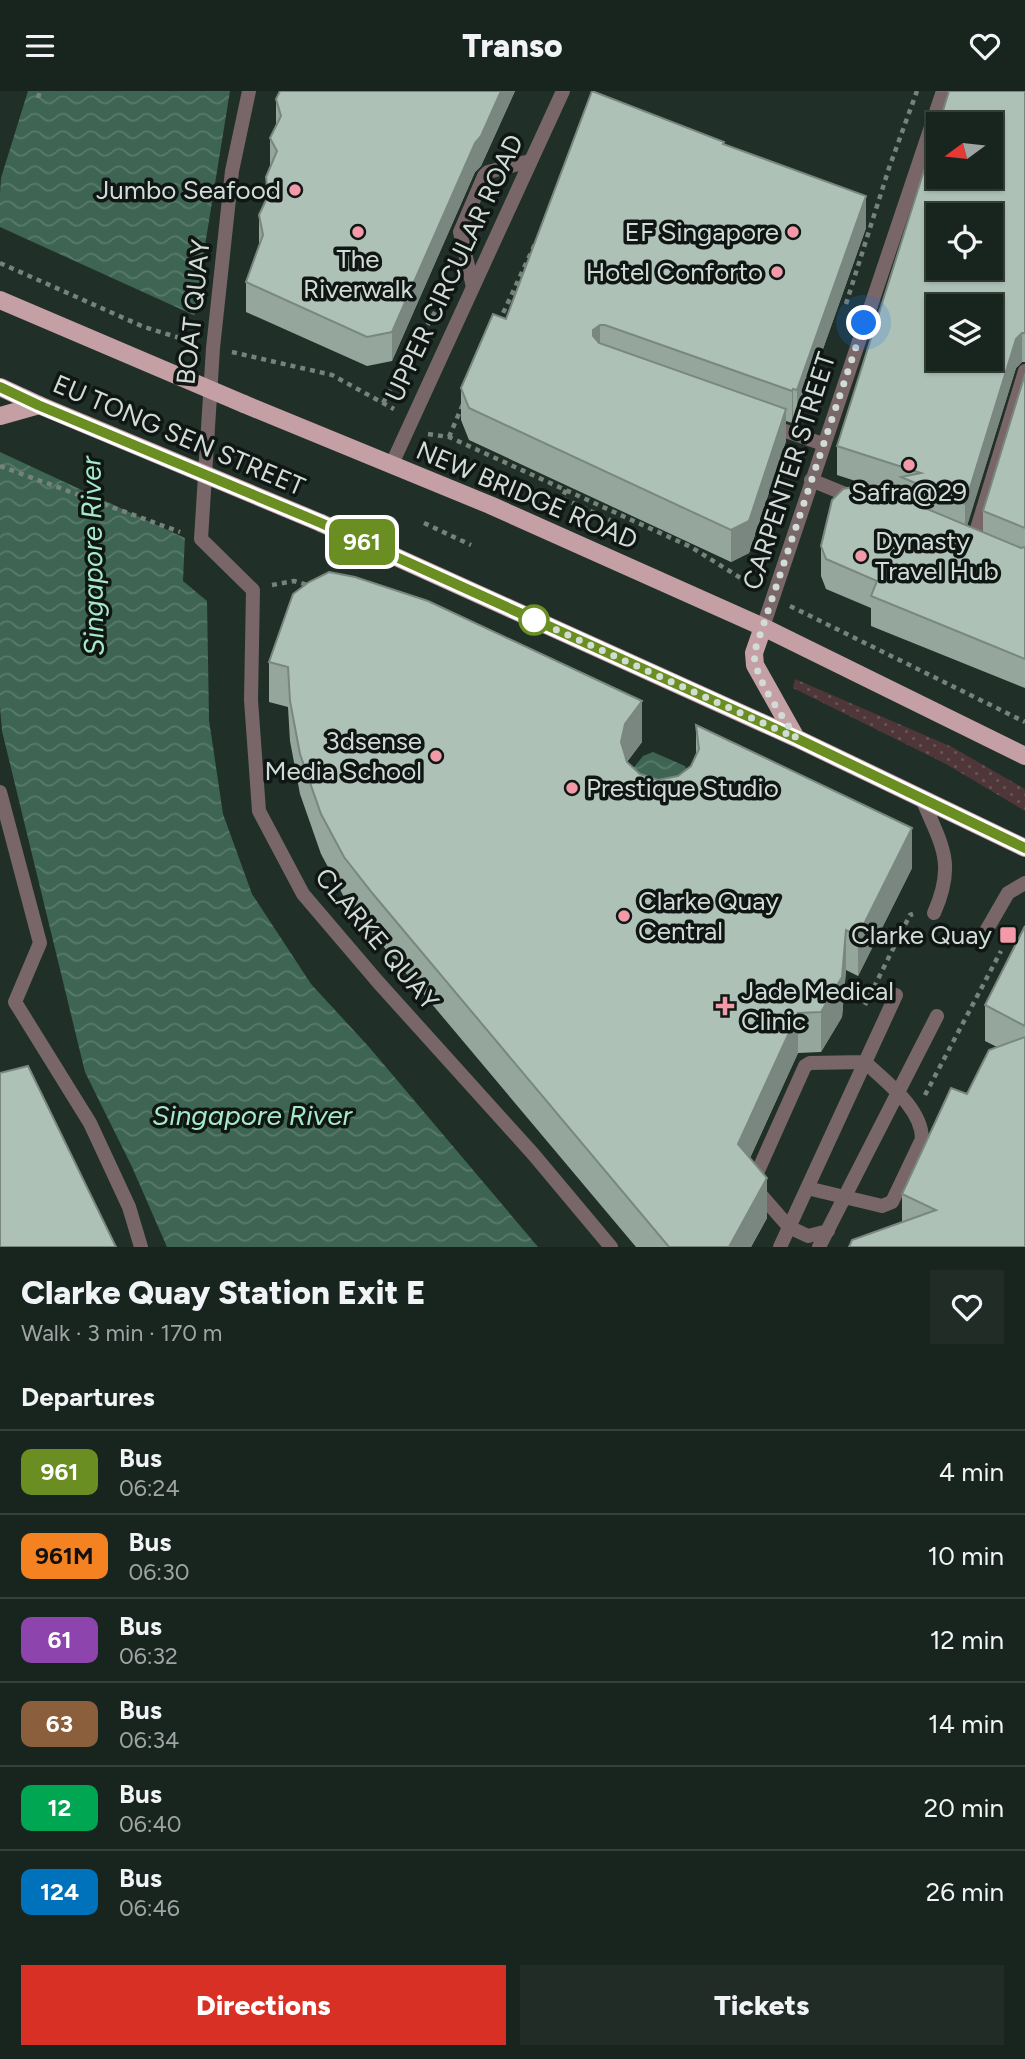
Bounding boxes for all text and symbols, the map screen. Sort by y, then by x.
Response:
icon: menu [21,27,59,65]
text: Transo [462,27,563,65]
icon: heart [966,27,1004,65]
north arrow [926,112,1003,189]
map controls [926,112,1003,371]
street label: UPPER CIRCULAR ROAD [378,129,530,407]
place label: Jumbo Seafood [96,174,281,206]
marker: Jumbo Seafood [287,182,303,198]
button: locate [926,203,1003,280]
place label: EF Singapore [625,216,779,248]
marker: The Riverwalk [350,224,366,240]
marker: EF Singapore [785,224,801,240]
street label: BOAT QUAY [169,238,217,386]
place label: The Riverwalk [303,243,413,305]
place label: Hotel Conforto [586,256,763,288]
marker: Hotel Conforto [769,264,785,280]
button: layers [926,294,1003,371]
your location [846,305,881,340]
street label: CARPENTER STREET [736,348,843,594]
street label: EU TONG SEN STREET [48,367,310,503]
street label: NEW BRIDGE ROAD [411,434,643,556]
water label: Singapore River [73,454,111,656]
marker: Safra@29 [901,457,917,473]
place label: Safra@29 [851,476,967,508]
line badge: 961 [322,519,402,565]
place label: Dynasty Travel Hub [875,525,999,587]
text: 961 [343,527,381,556]
marker: Dynasty Travel Hub [853,548,869,564]
unlabelled marker [519,605,549,635]
place label: 3dsense Media School [264,725,422,787]
marker: 3dsense Media School [428,748,444,764]
place label: Prestique Studio [586,772,779,804]
marker: Prestique Studio [564,780,580,796]
street label: CLARKE QUAY [308,861,446,1017]
place label: Clarke Quay Central [638,885,779,947]
marker: Clarke Quay Central [616,908,632,924]
place label: Clarke Quay [851,919,992,951]
marker: Clarke Quay [998,925,1018,945]
place label: Jade Medical Clinic [741,975,894,1037]
marker: Jade Medical Clinic [715,996,735,1016]
water label: Singapore River [152,1098,353,1132]
button: heart [930,1270,1004,1344]
text: Clarke Quay Station Exit E [21,1273,425,1312]
text: Walk · 3 min · 170 m [21,1319,222,1347]
text: Departures [21,1381,155,1413]
text: Bus [119,1442,162,1474]
text: 4 min [939,1456,1004,1488]
text: 961 [41,1457,78,1486]
text: 06:24 [119,1474,180,1502]
text: Bus [129,1526,171,1558]
text: 10 min [928,1540,1004,1572]
text: 961M [35,1541,94,1570]
text: 06:30 [129,1558,189,1586]
text: Bus [119,1610,162,1642]
text: 12 min [930,1624,1004,1656]
text: 61 [47,1625,72,1654]
text: 06:32 [119,1642,178,1670]
text: Bus [119,1694,162,1726]
text: 14 min [928,1708,1004,1740]
text: 63 [46,1709,73,1738]
text: 06:34 [119,1726,179,1754]
text: Bus [119,1778,162,1810]
text: 20 min [924,1792,1004,1824]
text: 12 [47,1793,72,1822]
text: 06:40 [119,1810,182,1838]
text: Bus [119,1862,162,1894]
text: 26 min [926,1876,1004,1908]
text: 124 [40,1877,79,1906]
text: 06:46 [119,1894,180,1922]
button: Directions [21,1965,506,2045]
button: Tickets [520,1965,1004,2045]

